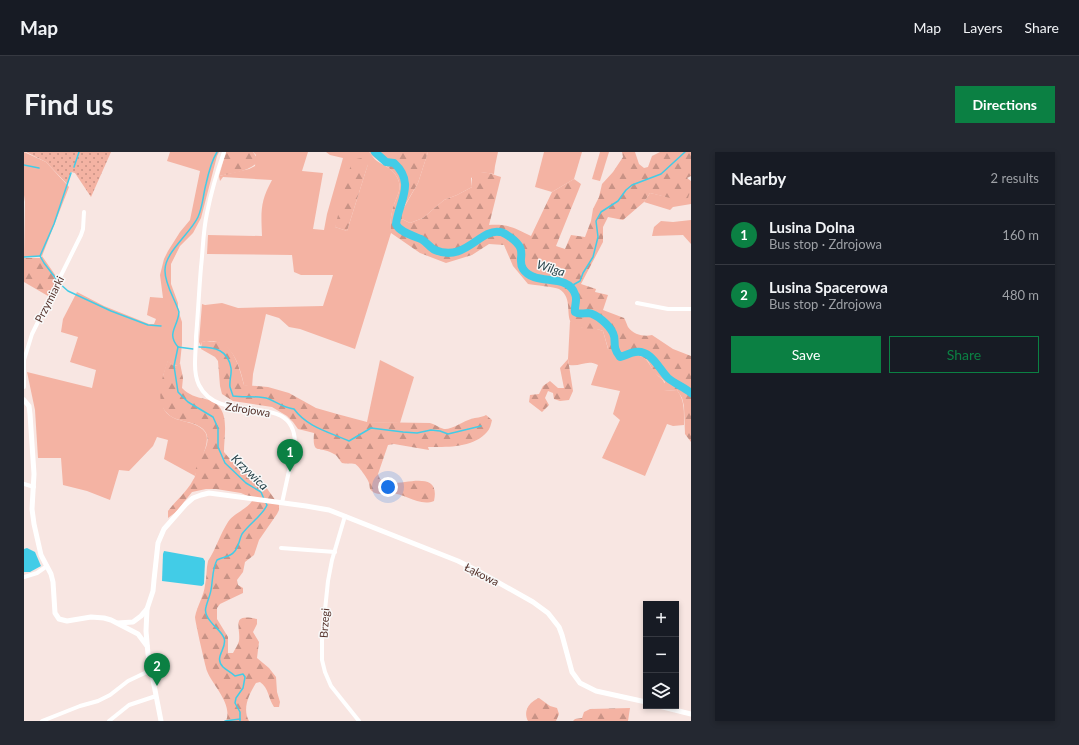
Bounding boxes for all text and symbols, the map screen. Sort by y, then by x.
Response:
text: Map [20,16,58,39]
text: Map [913,19,941,36]
text: Layers [963,19,1003,36]
text: Share [1025,19,1059,36]
button: Directions [955,86,1055,123]
text: Find us [24,87,114,121]
text: Nearby [731,168,786,189]
text: 2 results [991,170,1039,186]
text: Lusina Dolna [769,218,855,236]
text: 1 [740,227,748,243]
text: 160 m [1002,227,1039,243]
text: Bus stop · Zdrojowa [769,236,882,252]
water label: Wilga [535,257,567,279]
street label: Przymiarki [32,273,66,324]
text: Lusina Spacerowa [769,278,888,296]
text: 2 [740,287,748,303]
text: 480 m [1002,287,1039,303]
text: Bus stop · Zdrojowa [769,296,882,312]
button: Save [731,336,881,373]
button: Share [889,336,1039,373]
street label: Zdrojowa [225,399,271,419]
pin: 1 [277,439,303,472]
water label: Krzywica [229,451,271,493]
your location [378,477,398,497]
street label: Łąkowa [463,560,501,588]
map controls [643,601,679,709]
button: + [643,601,679,637]
street label: Brzegi [316,607,332,638]
button: − [643,637,679,673]
pin: 2 [144,653,170,686]
button: layers [643,673,679,709]

